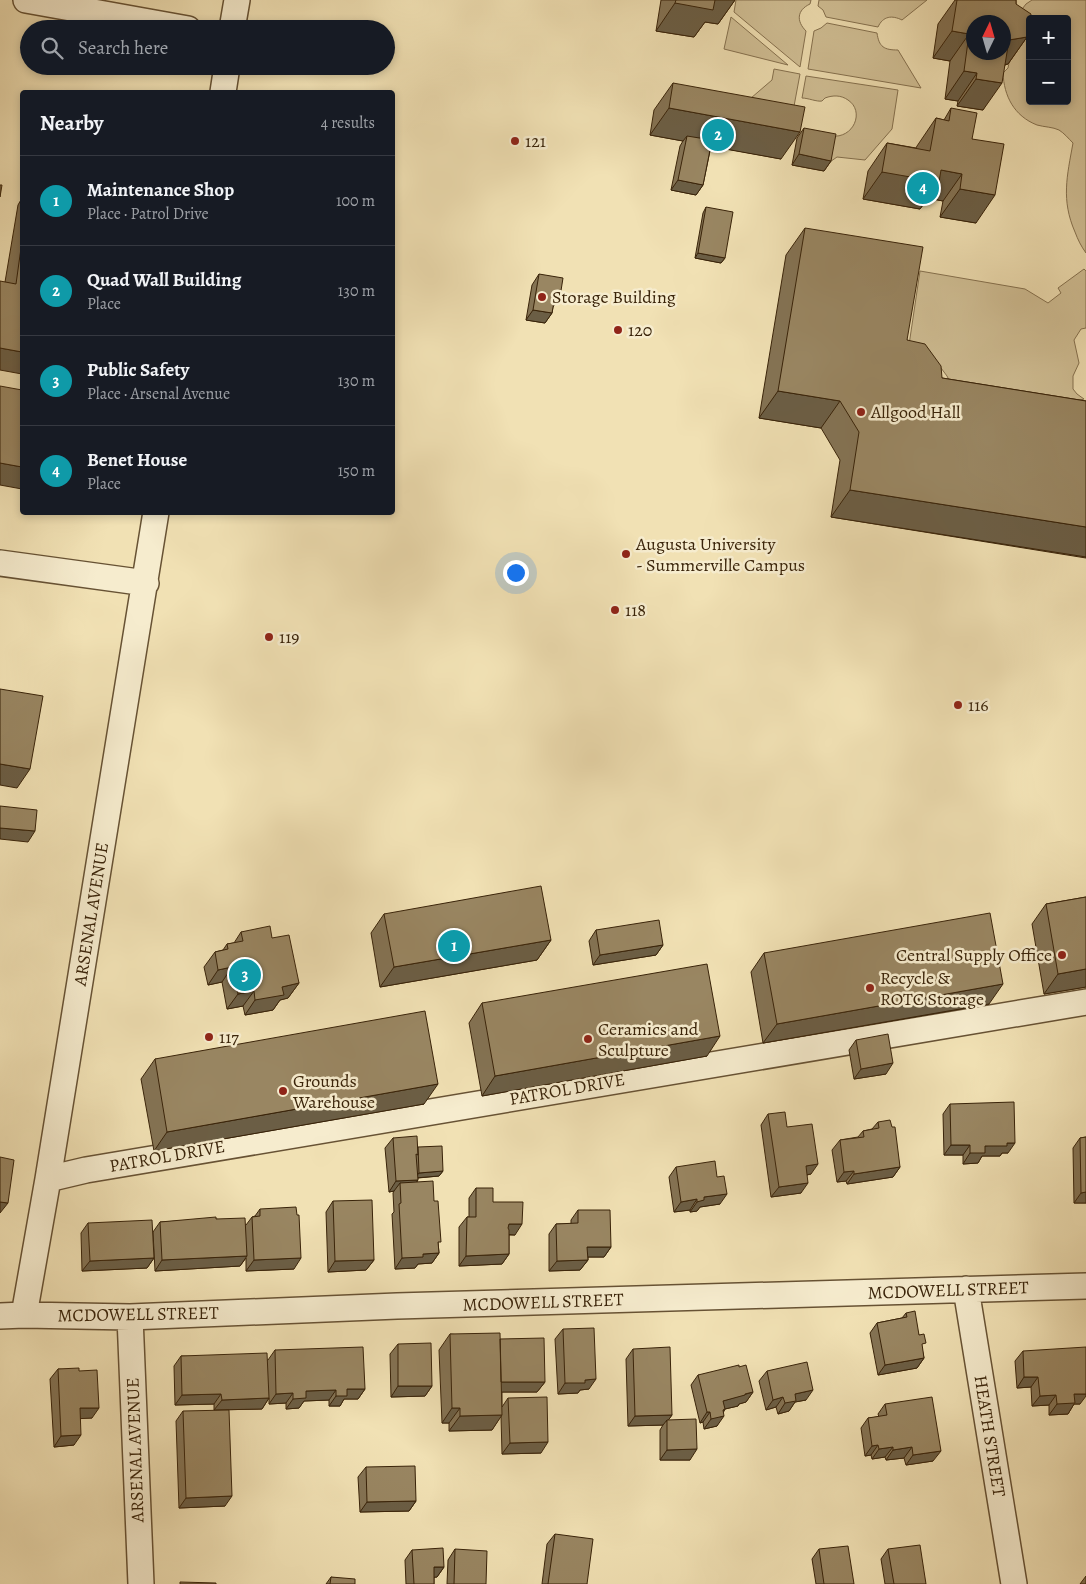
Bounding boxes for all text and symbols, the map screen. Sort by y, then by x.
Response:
north arrow [966,15,1011,60]
map controls [1026,15,1071,105]
button: + [1026,15,1071,60]
search box [20,20,395,75]
icon: search [38,34,66,62]
text: Search here [78,35,168,61]
button: − [1026,60,1071,105]
text: Nearby [40,109,103,137]
text: 4 results [321,112,375,134]
pin: 2 [702,116,734,154]
place label: 121 [525,129,546,153]
marker: 121 [509,135,521,147]
pin: 4 [907,169,939,207]
text: Maintenance Shop [87,177,234,203]
text: 1 [53,190,59,212]
text: 100 m [336,190,375,212]
text: Place · Patrol Drive [87,203,209,225]
text: Quad Wall Building [87,267,241,293]
text: 2 [52,280,60,302]
text: 130 m [338,280,375,302]
place label: Storage Building [552,285,676,309]
marker: Storage Building [536,291,548,303]
text: Place [87,293,121,315]
place label: 120 [628,318,652,342]
marker: 120 [612,324,624,336]
text: Public Safety [87,357,189,383]
text: 3 [53,370,59,392]
text: 130 m [338,370,375,392]
text: Place · Arsenal Avenue [87,383,230,405]
place label: Allgood Hall [870,400,961,424]
marker: Allgood Hall [855,406,867,418]
text: Benet House [87,447,187,473]
text: 4 [52,460,60,482]
text: 150 m [338,460,375,482]
text: Place [87,473,121,495]
place label: Augusta University - Summerville Campus [635,532,805,577]
marker: Augusta University - Summerville Campus [620,548,632,560]
your location [503,560,529,586]
place label: 118 [625,598,646,622]
marker: 118 [609,604,621,616]
place label: 119 [279,625,300,649]
marker: 119 [263,631,275,643]
place label: 116 [968,693,989,717]
marker: 116 [952,699,964,711]
street label: ARSENAL AVENUE [68,841,114,988]
pin: 1 [438,927,470,965]
place label: Central Supply Office [896,943,1052,967]
marker: Central Supply Office [1056,949,1068,961]
pin: 3 [229,956,261,994]
place label: Recycle & ROTC Storage [880,966,984,1011]
marker: Recycle & ROTC Storage [864,982,876,994]
place label: Ceramics and Sculpture [598,1017,699,1062]
place label: 117 [219,1025,239,1049]
marker: 117 [203,1031,215,1043]
marker: Ceramics and Sculpture [582,1033,594,1045]
street label: PATROL DRIVE [507,1067,627,1111]
place label: Grounds Warehouse [292,1069,375,1114]
marker: Grounds Warehouse [277,1085,289,1097]
street label: PATROL DRIVE [107,1134,227,1178]
street label: MCDOWELL STREET [867,1275,1029,1305]
street label: MCDOWELL STREET [462,1287,624,1317]
street label: MCDOWELL STREET [57,1301,219,1327]
street label: HEATH STREET [969,1374,1011,1499]
street label: ARSENAL AVENUE [120,1377,150,1524]

